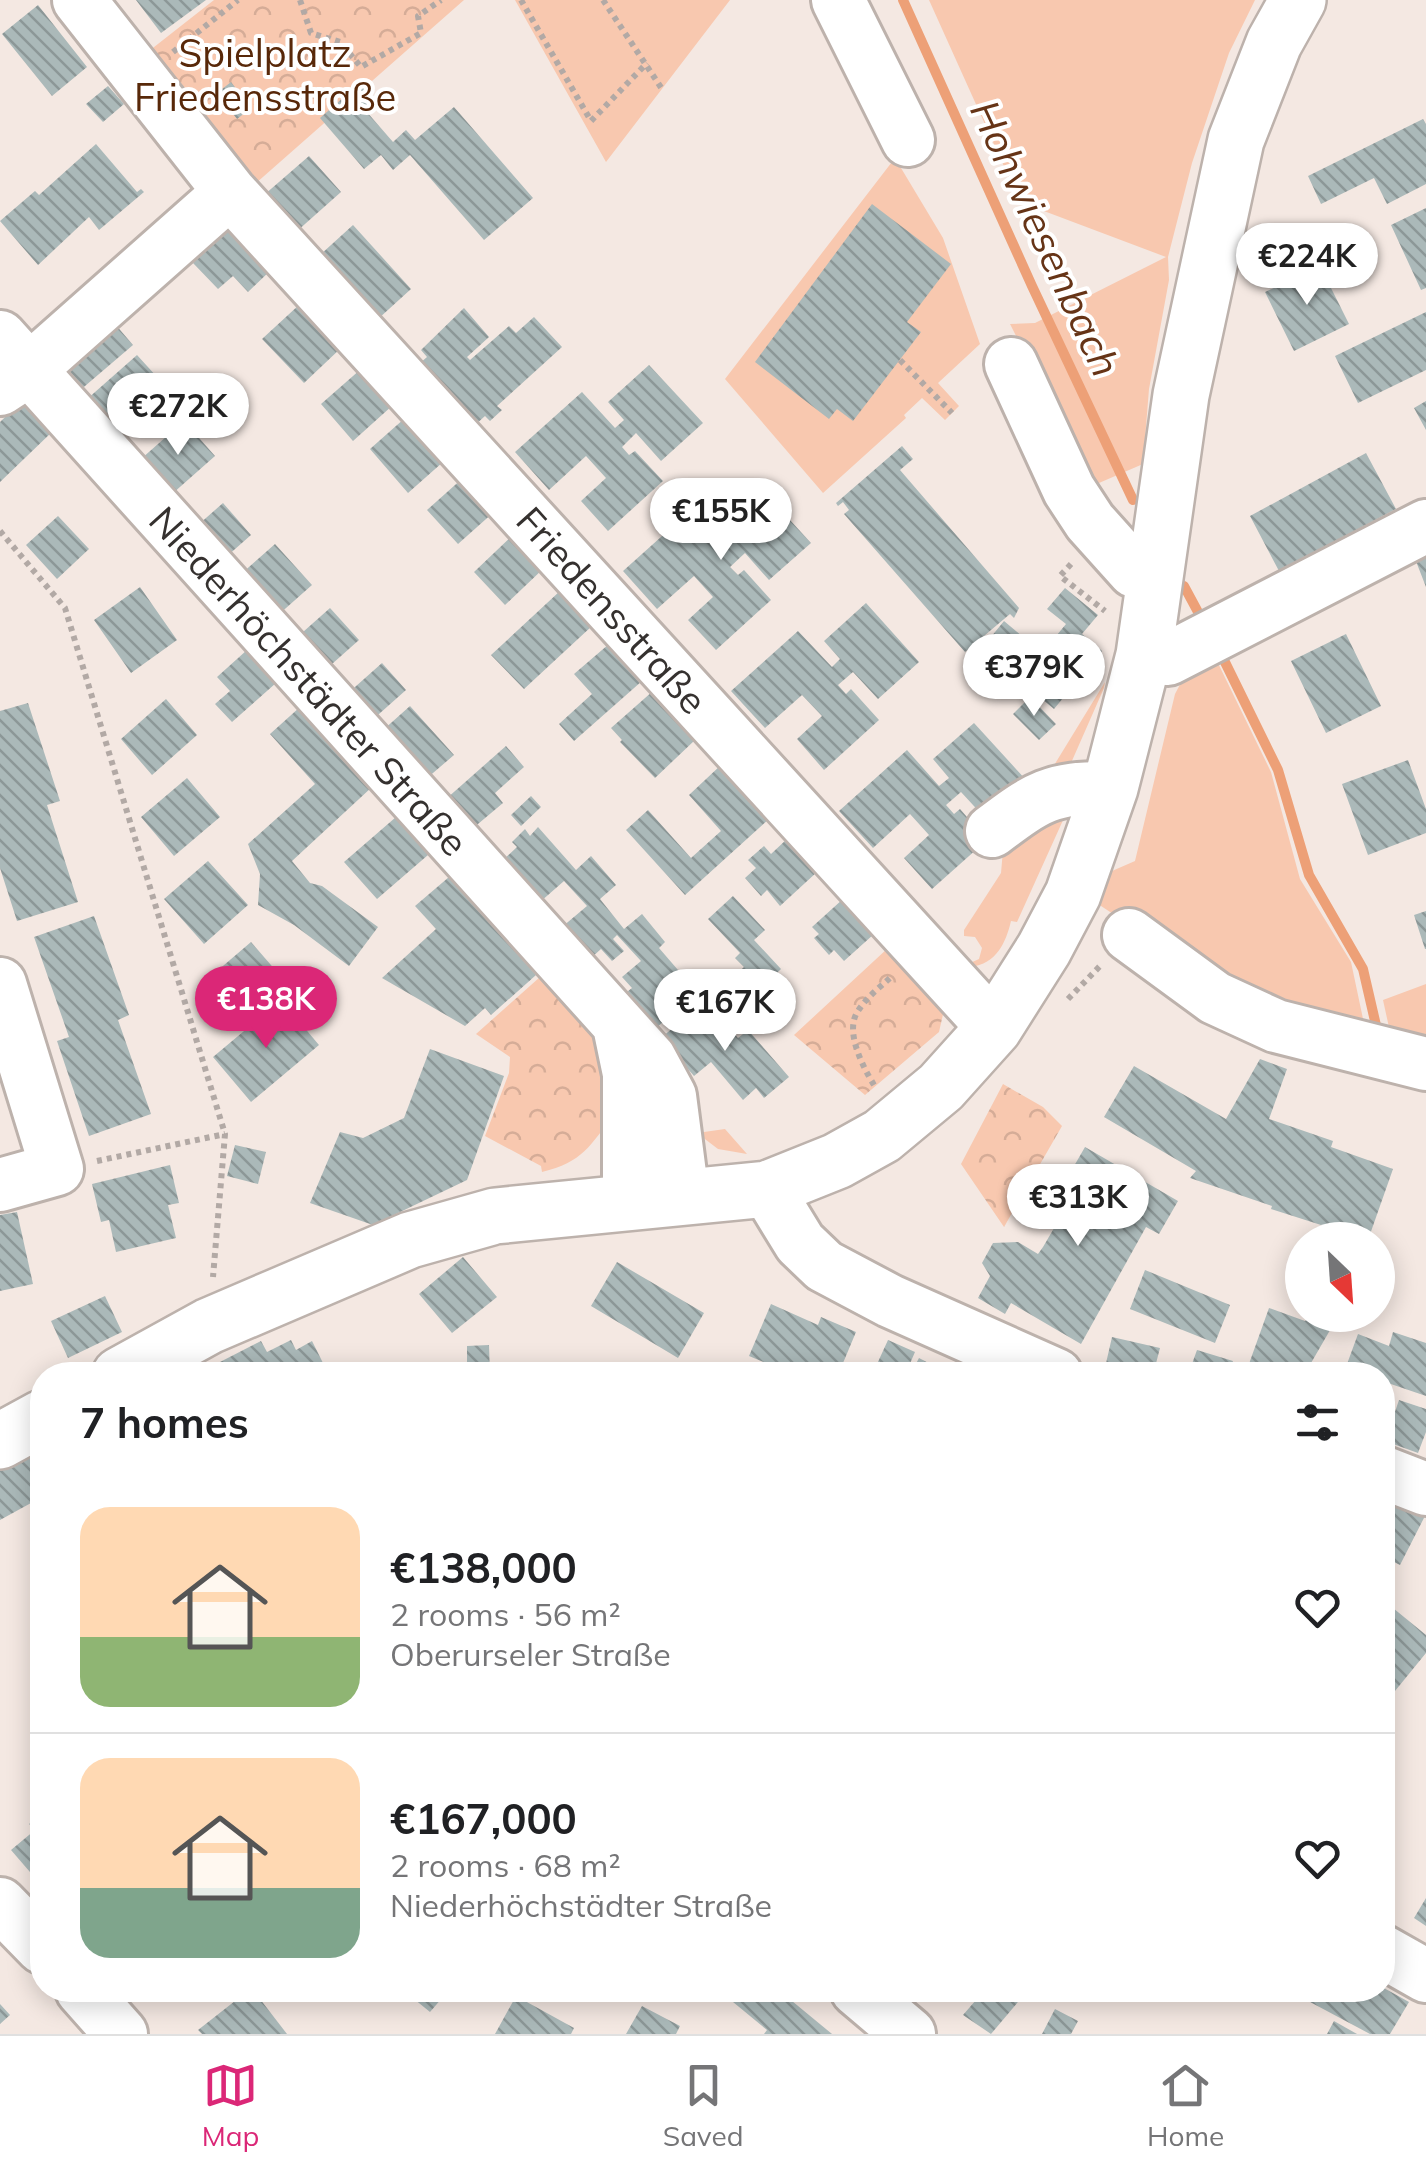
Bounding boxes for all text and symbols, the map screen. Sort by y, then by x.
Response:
park label: Spielplatz Friedensstraße [134,29,396,121]
water label: Hohwiesenbach [960,92,1132,384]
pin: €224K [1237,223,1377,308]
text: €224K [1258,235,1356,275]
pin: €272K [108,373,248,458]
text: €272K [129,385,227,425]
pin: €155K [651,478,791,563]
text: €155K [672,490,770,530]
street label: Niederhöchstädter Straße [139,496,479,866]
street label: Friedensstraße [506,497,718,723]
pin: €379K [964,634,1104,719]
text: €379K [985,646,1083,686]
pin: €138K [196,966,336,1051]
pin: €167K [655,969,795,1054]
text: €138K [217,978,315,1018]
text: €167K [676,981,774,1021]
pin: €313K [1008,1164,1148,1249]
text: €313K [1029,1176,1127,1216]
north arrow [1285,1222,1395,1332]
map controls [1285,1222,1395,1332]
icon: filters [1290,1395,1345,1450]
text: 7 homes [80,1396,249,1449]
text: €138,000 [390,1541,577,1594]
icon: home [160,1547,280,1667]
icon: heart [1290,1580,1345,1635]
text: 2 rooms · 56 m² [390,1594,621,1634]
text: Oberurseler Straße [390,1634,671,1674]
text: €167,000 [390,1792,577,1845]
icon: home [160,1798,280,1918]
icon: heart [1290,1831,1345,1886]
text: 2 rooms · 68 m² [390,1845,621,1885]
text: Niederhöchstädter Straße [390,1885,772,1925]
tab: Map [202,2058,259,2153]
tab: Saved [663,2058,744,2153]
tab: Home [1147,2058,1224,2153]

